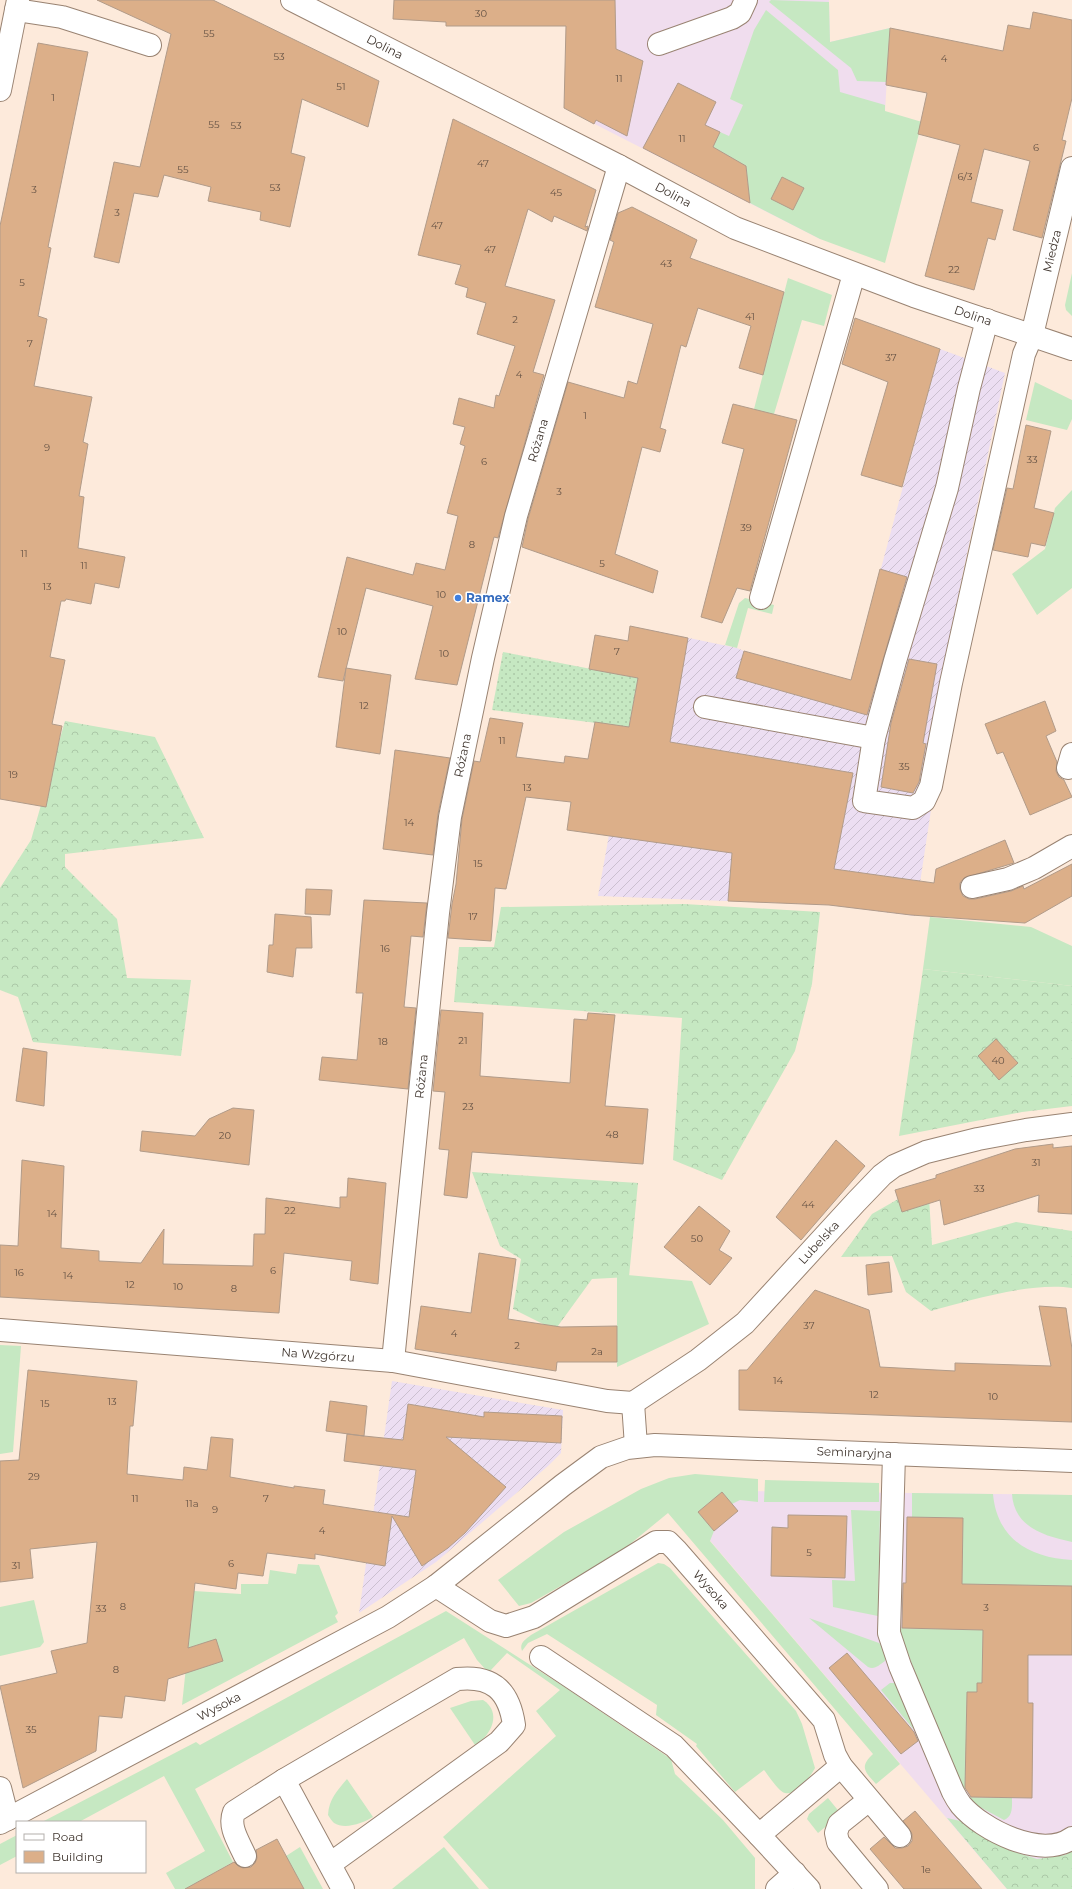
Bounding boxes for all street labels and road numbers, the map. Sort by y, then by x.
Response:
street label: Dolina [364,31,406,62]
street label: Dolina [652,179,694,210]
street label: Miedza [1039,228,1064,274]
street label: Dolina [952,302,994,329]
street label: Różana [524,417,551,464]
street label: Różana [450,732,474,779]
street label: Różana [411,1053,431,1099]
street label: Lubelska [795,1217,842,1267]
street label: Na Wzgórzu [281,1344,355,1365]
street label: Seminaryjna [816,1443,892,1461]
street label: Wysoka [690,1567,732,1612]
street label: Wysoka [194,1689,243,1724]

